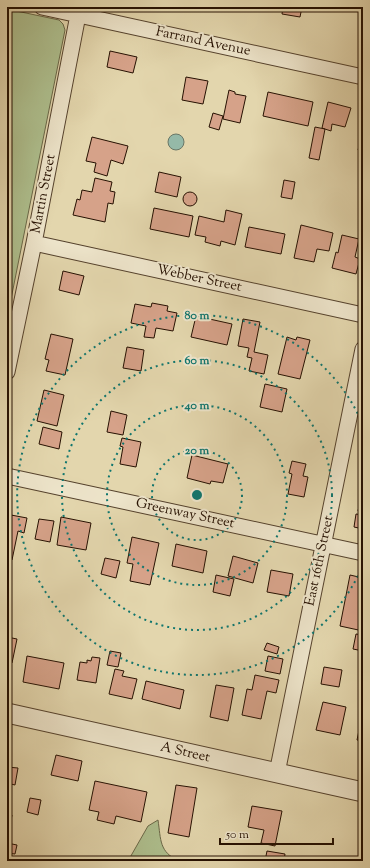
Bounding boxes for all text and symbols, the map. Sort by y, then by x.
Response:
street label: Farrand Avenue [154,22,252,62]
street label: Martin Street [26,152,62,235]
street label: Webber Street [155,260,244,298]
text: 80 m [185,307,209,325]
text: 60 m [185,352,209,370]
text: 40 m [184,397,209,415]
text: 20 m [185,442,209,460]
centre of rings [190,488,204,502]
street label: Greenway Street [134,494,236,534]
street label: East 16th Street [301,514,339,608]
street label: A Street [158,738,212,768]
scale bar [220,820,333,846]
text: 50 m [225,826,249,844]

